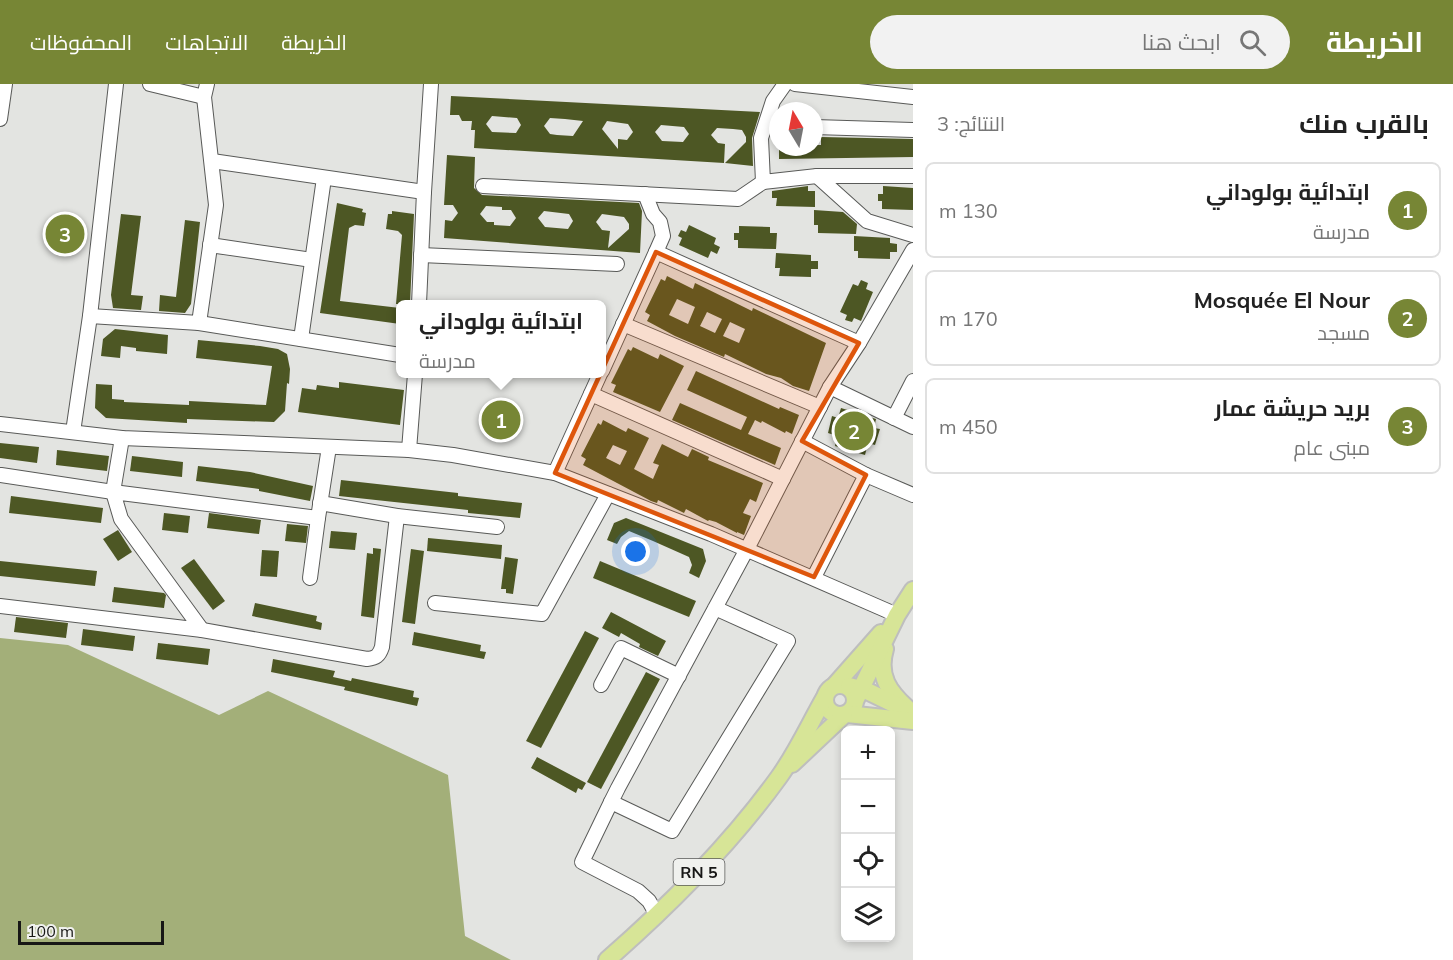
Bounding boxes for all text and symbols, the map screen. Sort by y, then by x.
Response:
search box [870,15,1290,69]
text: الخريطة [1326,24,1423,59]
icon: search [1236,26,1269,59]
text: ابحث هنا [1142,28,1221,56]
text: المحفوظات [30,29,132,55]
text: الاتجاهات [165,29,248,55]
text: الخريطة [281,29,347,55]
north arrow [769,102,823,156]
text: بالقرب منك [1299,107,1429,140]
text: النتائج: 3 [937,111,1005,136]
text: ابتدائية بولوداني [1206,178,1370,206]
text: 130 m [939,198,998,223]
text: 1 [1402,198,1414,223]
pin: 3 [46,212,84,256]
text: مدرسة [1313,219,1370,244]
text: Mosquée El Nour [1194,286,1370,314]
popup [396,300,606,378]
text: 170 m [939,306,998,331]
text: 2 [1402,306,1414,331]
text: ابتدائية بولوداني [419,307,583,335]
text: مسجد [1317,320,1370,345]
text: مدرسة [419,348,476,373]
text: بريد حريشة عمار [1214,394,1370,422]
pin: 1 [482,398,520,442]
pin: 2 [834,408,874,454]
text: 450 m [939,414,998,439]
text: 3 [1402,414,1414,439]
text: مبنى عام [1294,435,1370,460]
your location [621,537,650,566]
map controls [841,726,895,942]
button: + [841,726,895,780]
button: − [841,780,895,834]
button: locate [841,834,895,888]
road number: RN 5 [674,859,724,885]
button: layers [841,888,895,942]
scale bar [18,918,164,946]
text: 100 m [27,921,74,941]

